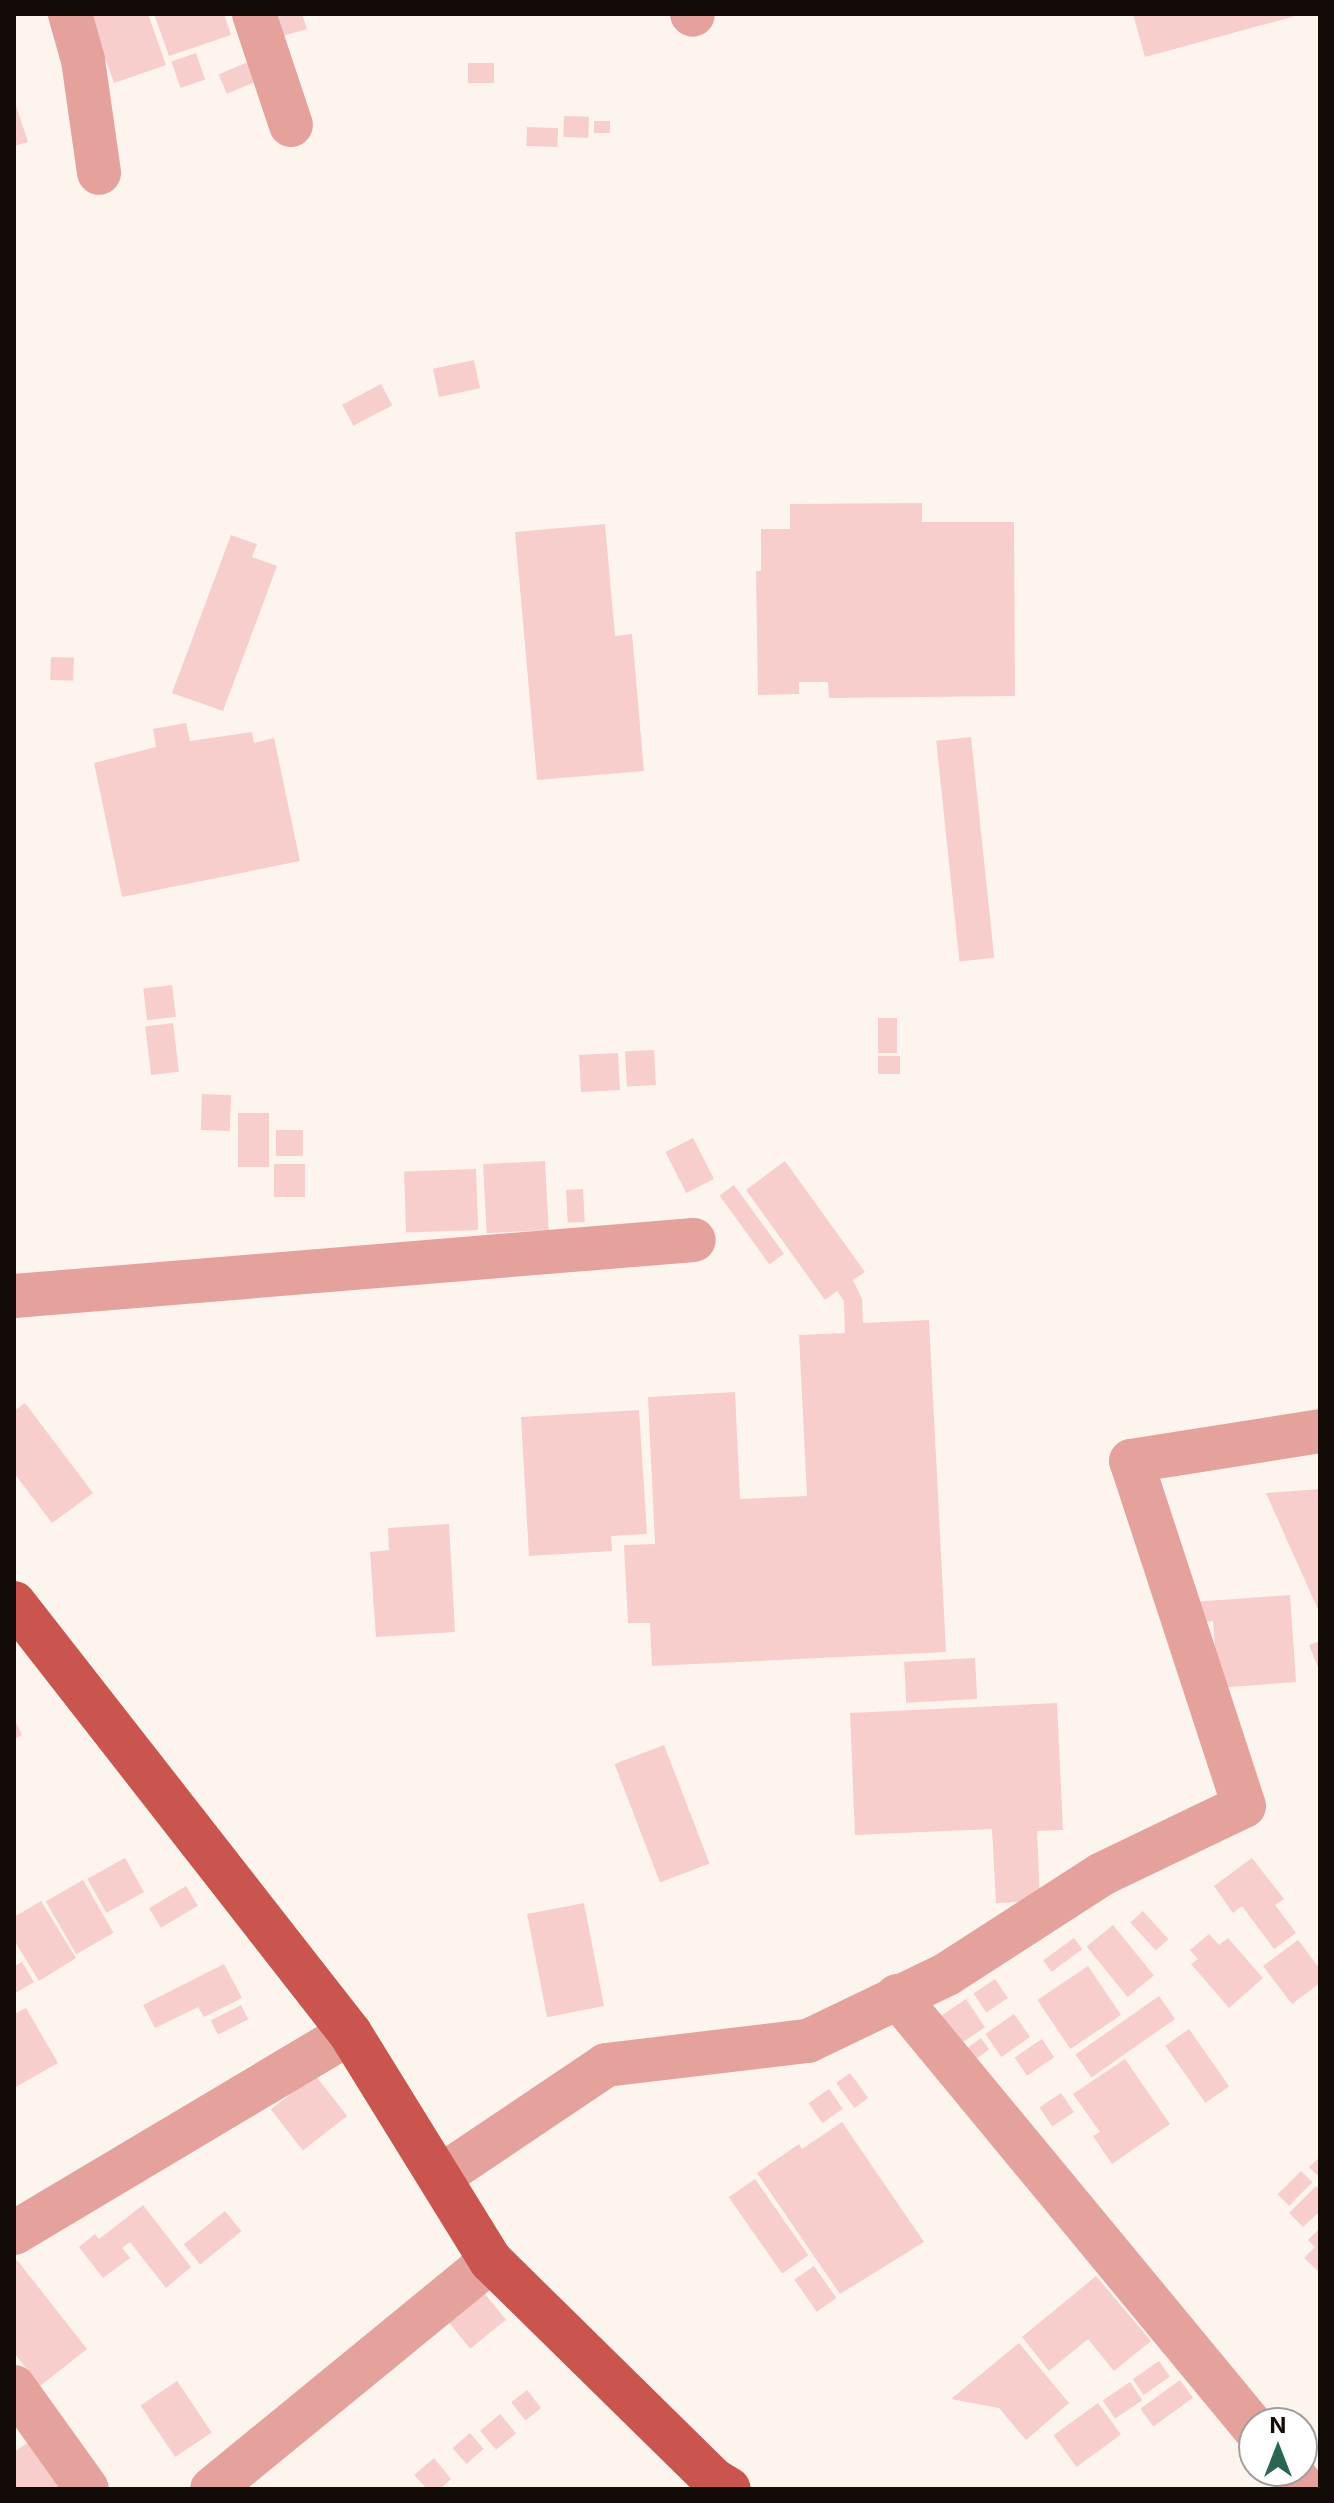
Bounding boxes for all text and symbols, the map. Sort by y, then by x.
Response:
north arrow [1238,2407,1318,2487]
text: N [1270,2412,1286,2438]

